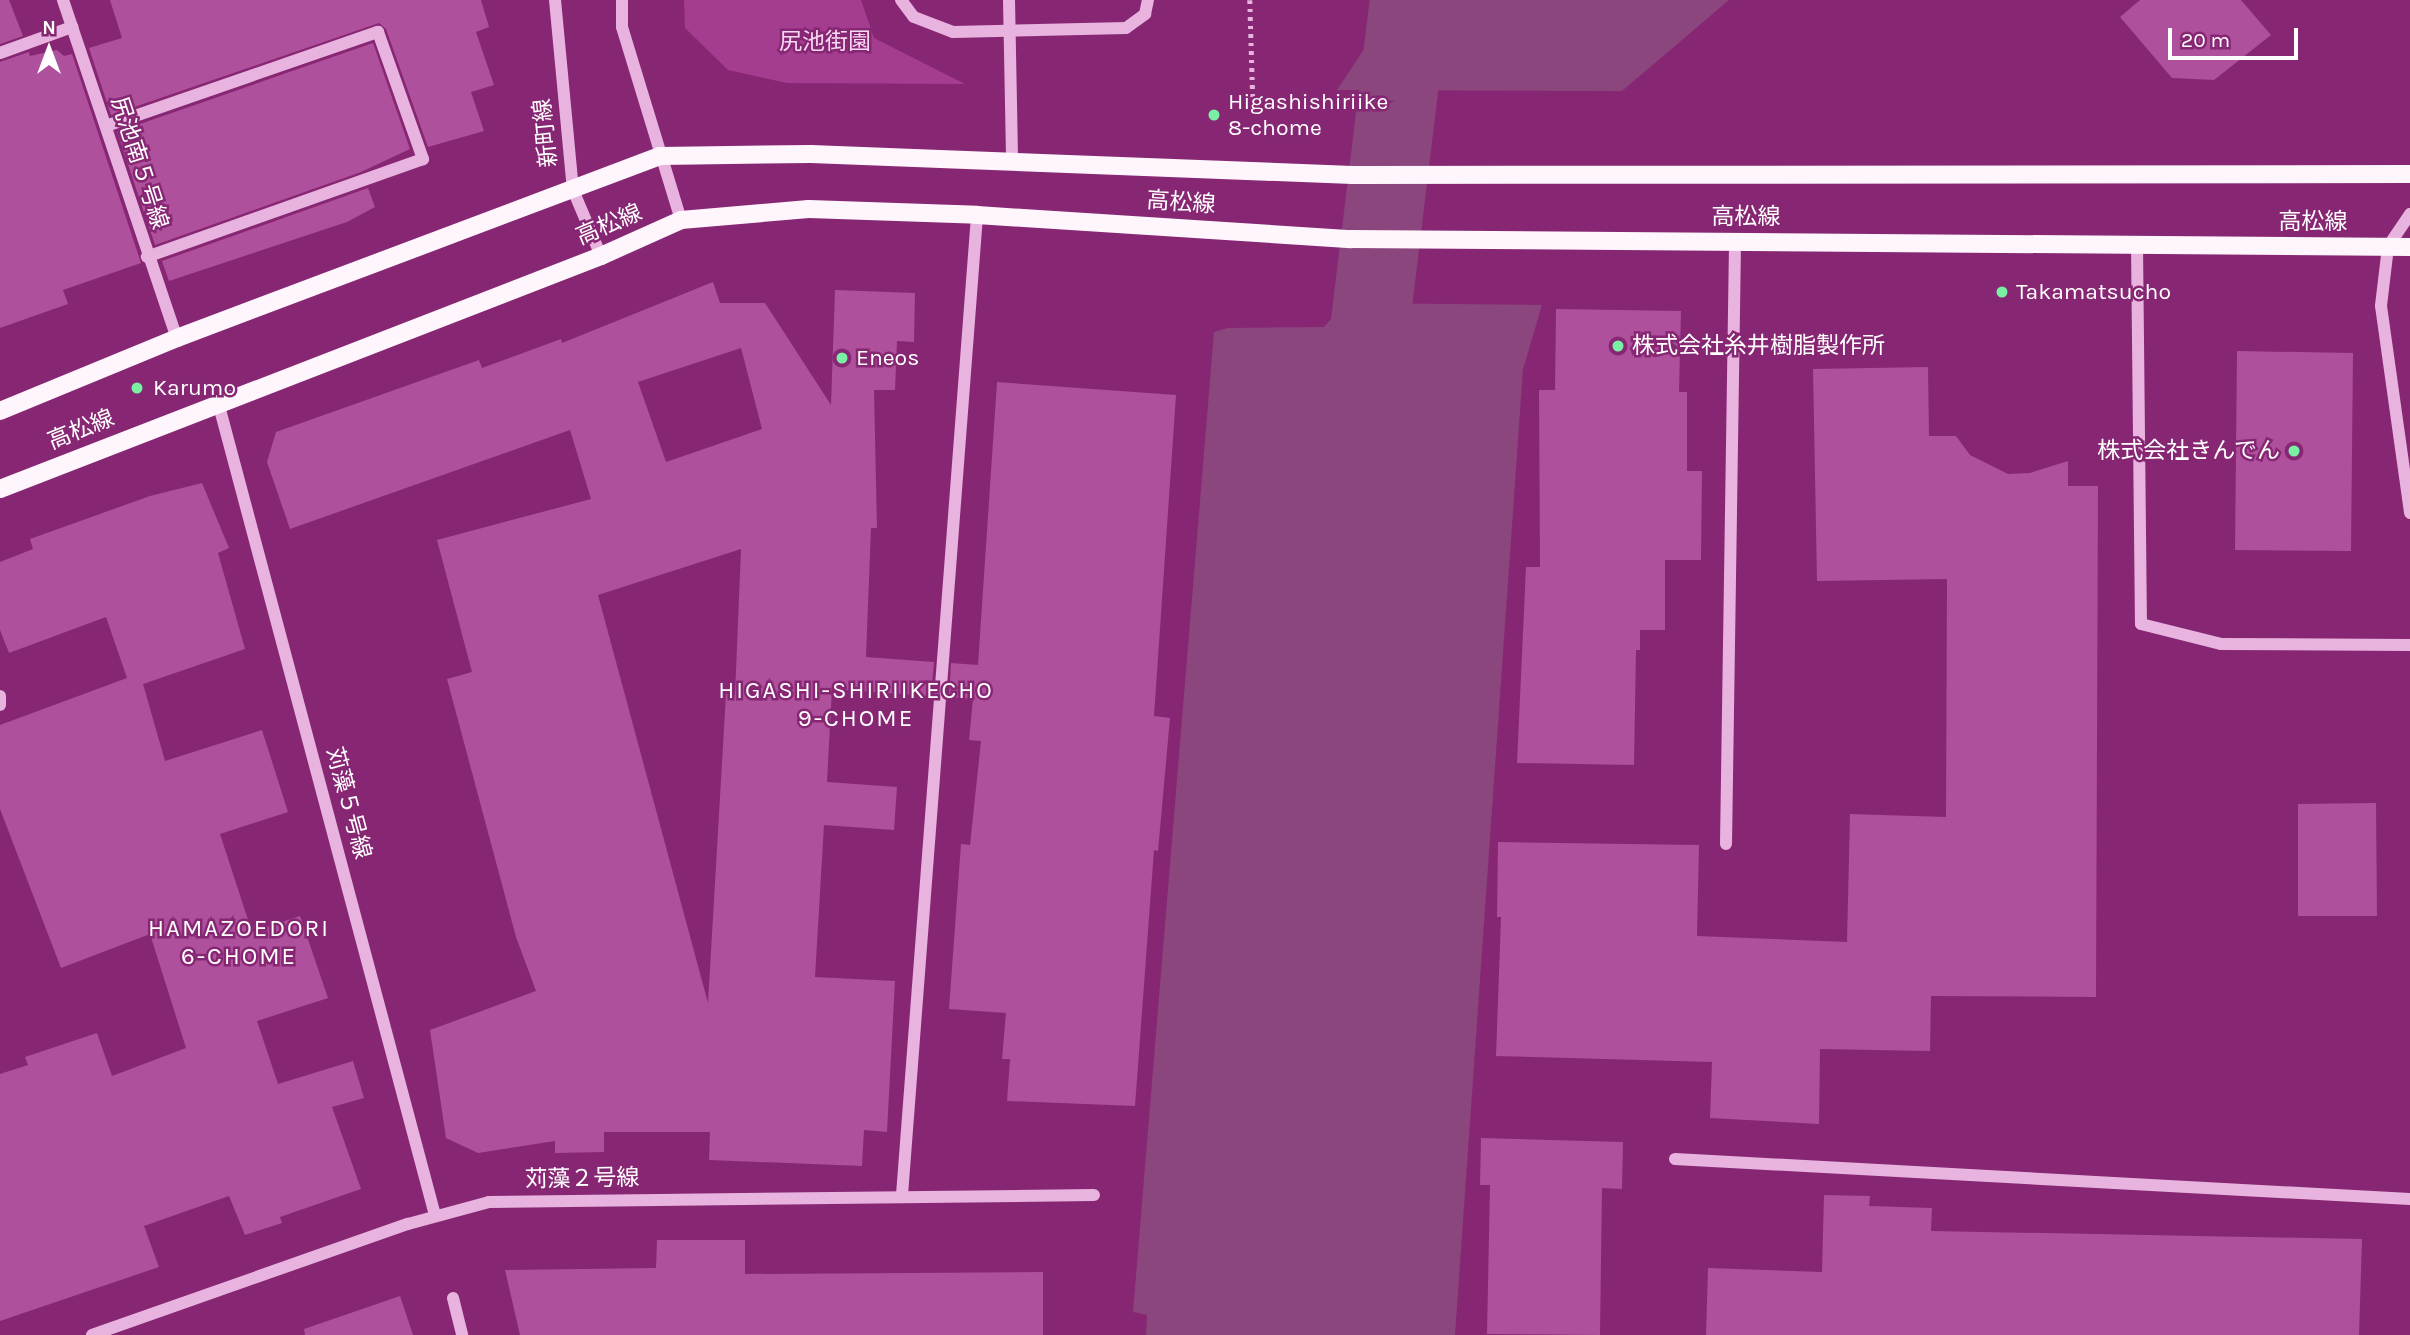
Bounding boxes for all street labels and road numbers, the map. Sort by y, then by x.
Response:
street label: 尻池南５号線 [105,93,173,233]
street label: 新町線 [529,97,563,169]
street label: 高松線 [1146,187,1216,219]
street label: 高松線 [572,199,646,251]
street label: 高松線 [1712,203,1780,231]
street label: 高松線 [2279,208,2347,236]
street label: 高松線 [44,404,118,456]
street label: 苅藻５号線 [320,744,376,862]
street label: 苅藻２号線 [524,1164,640,1194]

